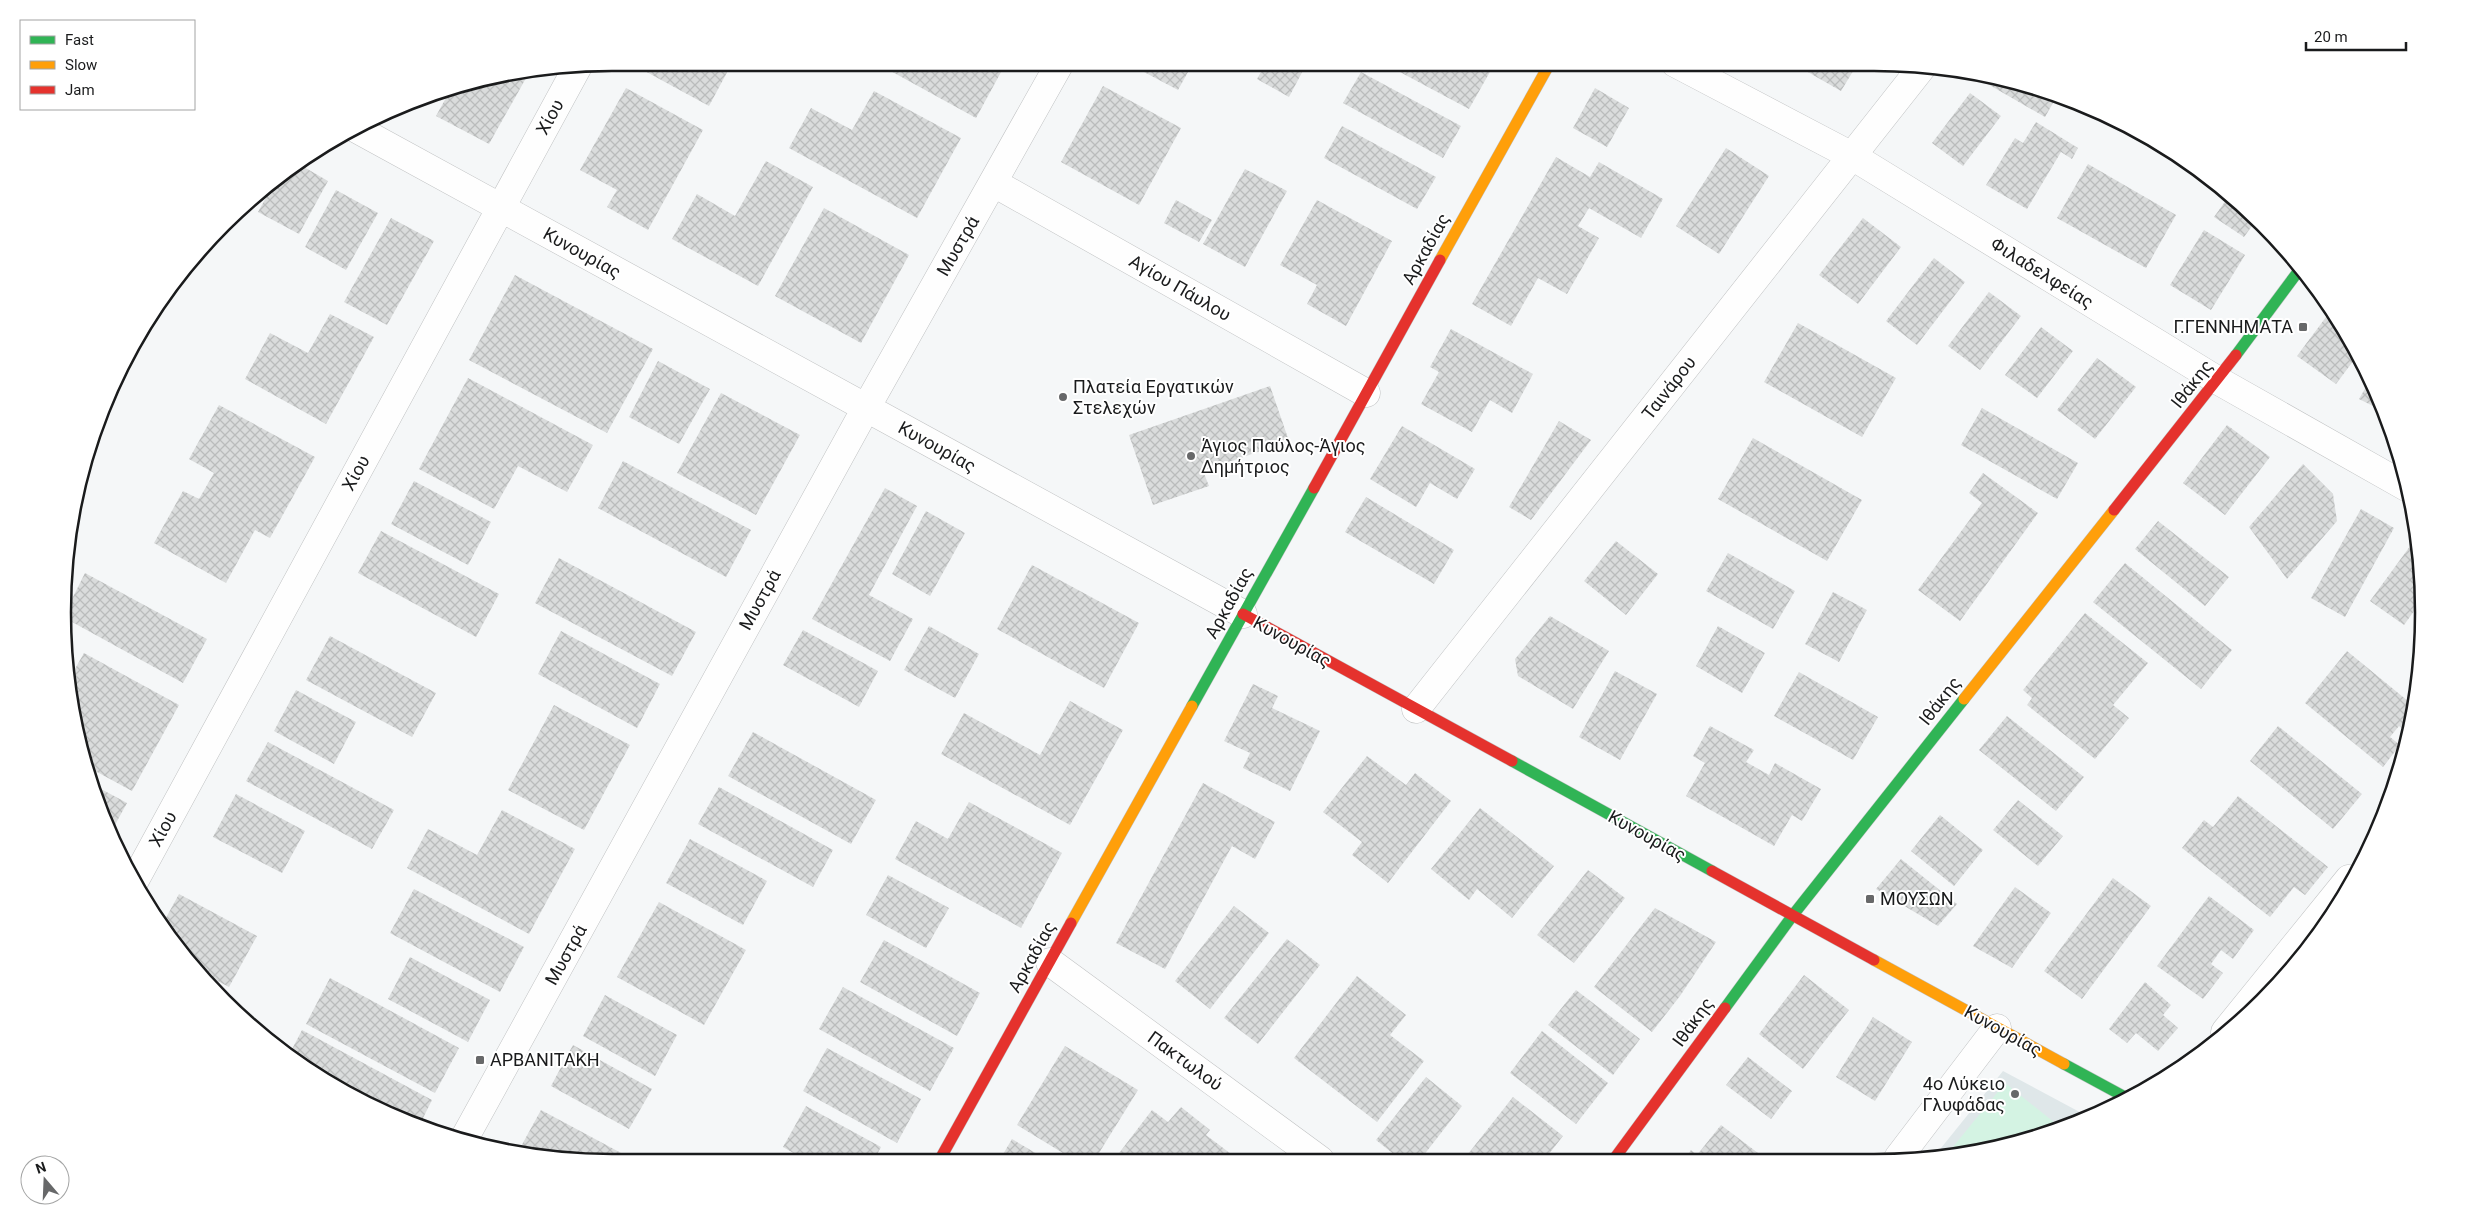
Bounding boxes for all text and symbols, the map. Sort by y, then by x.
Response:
legend [20,20,195,110]
scale bar [2306,20,2406,52]
text: 20 m [2314,28,2348,46]
text: Fast [65,31,94,49]
text: Slow [65,56,97,74]
text: Jam [65,81,95,99]
street label: Χίου [531,95,568,138]
street label: Αρκαδίας [1397,210,1454,288]
street label: Μυστρά [932,211,983,279]
street label: Κυνουρίας [540,223,625,282]
street label: Φιλαδελφείας [1987,233,2097,312]
street label: Αγίου Πάυλου [1126,250,1235,325]
place label: Γ.ΓΕΝΝΗΜΑΤΑ [2174,316,2293,337]
marker: Γ.ΓΕΝΝΗΜΑΤΑ [2297,321,2309,333]
street label: Ταινάρου [1637,352,1700,424]
street label: Ιθάκης [2166,355,2217,412]
place label: Πλατεία Εργατικών Στελεχών [1073,376,1234,418]
marker: Πλατεία Εργατικών Στελεχών [1057,391,1069,403]
street label: Κυνουρίας [895,417,980,476]
place label: Άγιος Παύλος-Άγιος Δημήτριος [1201,435,1365,477]
marker: Άγιος Παύλος-Άγιος Δημήτριος [1185,450,1197,462]
street label: Χίου [337,451,374,494]
street label: Αρκαδίας [1200,564,1257,642]
street label: Μυστρά [734,565,785,634]
street label: Κυνουρίας [1250,612,1335,671]
street label: Ιθάκης [1914,672,1965,729]
street label: Κυνουρίας [1605,806,1690,865]
street label: Χίου [144,807,181,850]
place label: ΜΟΥΣΩΝ [1880,888,1954,909]
marker: ΜΟΥΣΩΝ [1864,893,1876,905]
street label: Αρκαδίας [1003,918,1060,996]
street label: Μυστρά [540,920,591,989]
street label: Ιθάκης [1668,993,1717,1050]
street label: Κυνουρίας [1961,1001,2046,1060]
street label: Πακτωλού [1144,1026,1227,1095]
place label: ΑΡΒΑΝΙΤΑΚΗ [490,1049,600,1070]
marker: ΑΡΒΑΝΙΤΑΚΗ [474,1054,486,1066]
place label: 4ο Λύκειο Γλυφάδας [1922,1073,2005,1115]
marker: 4ο Λύκειο Γλυφάδας [2009,1088,2021,1100]
north arrow [20,1155,70,1205]
text: N [33,1159,48,1177]

